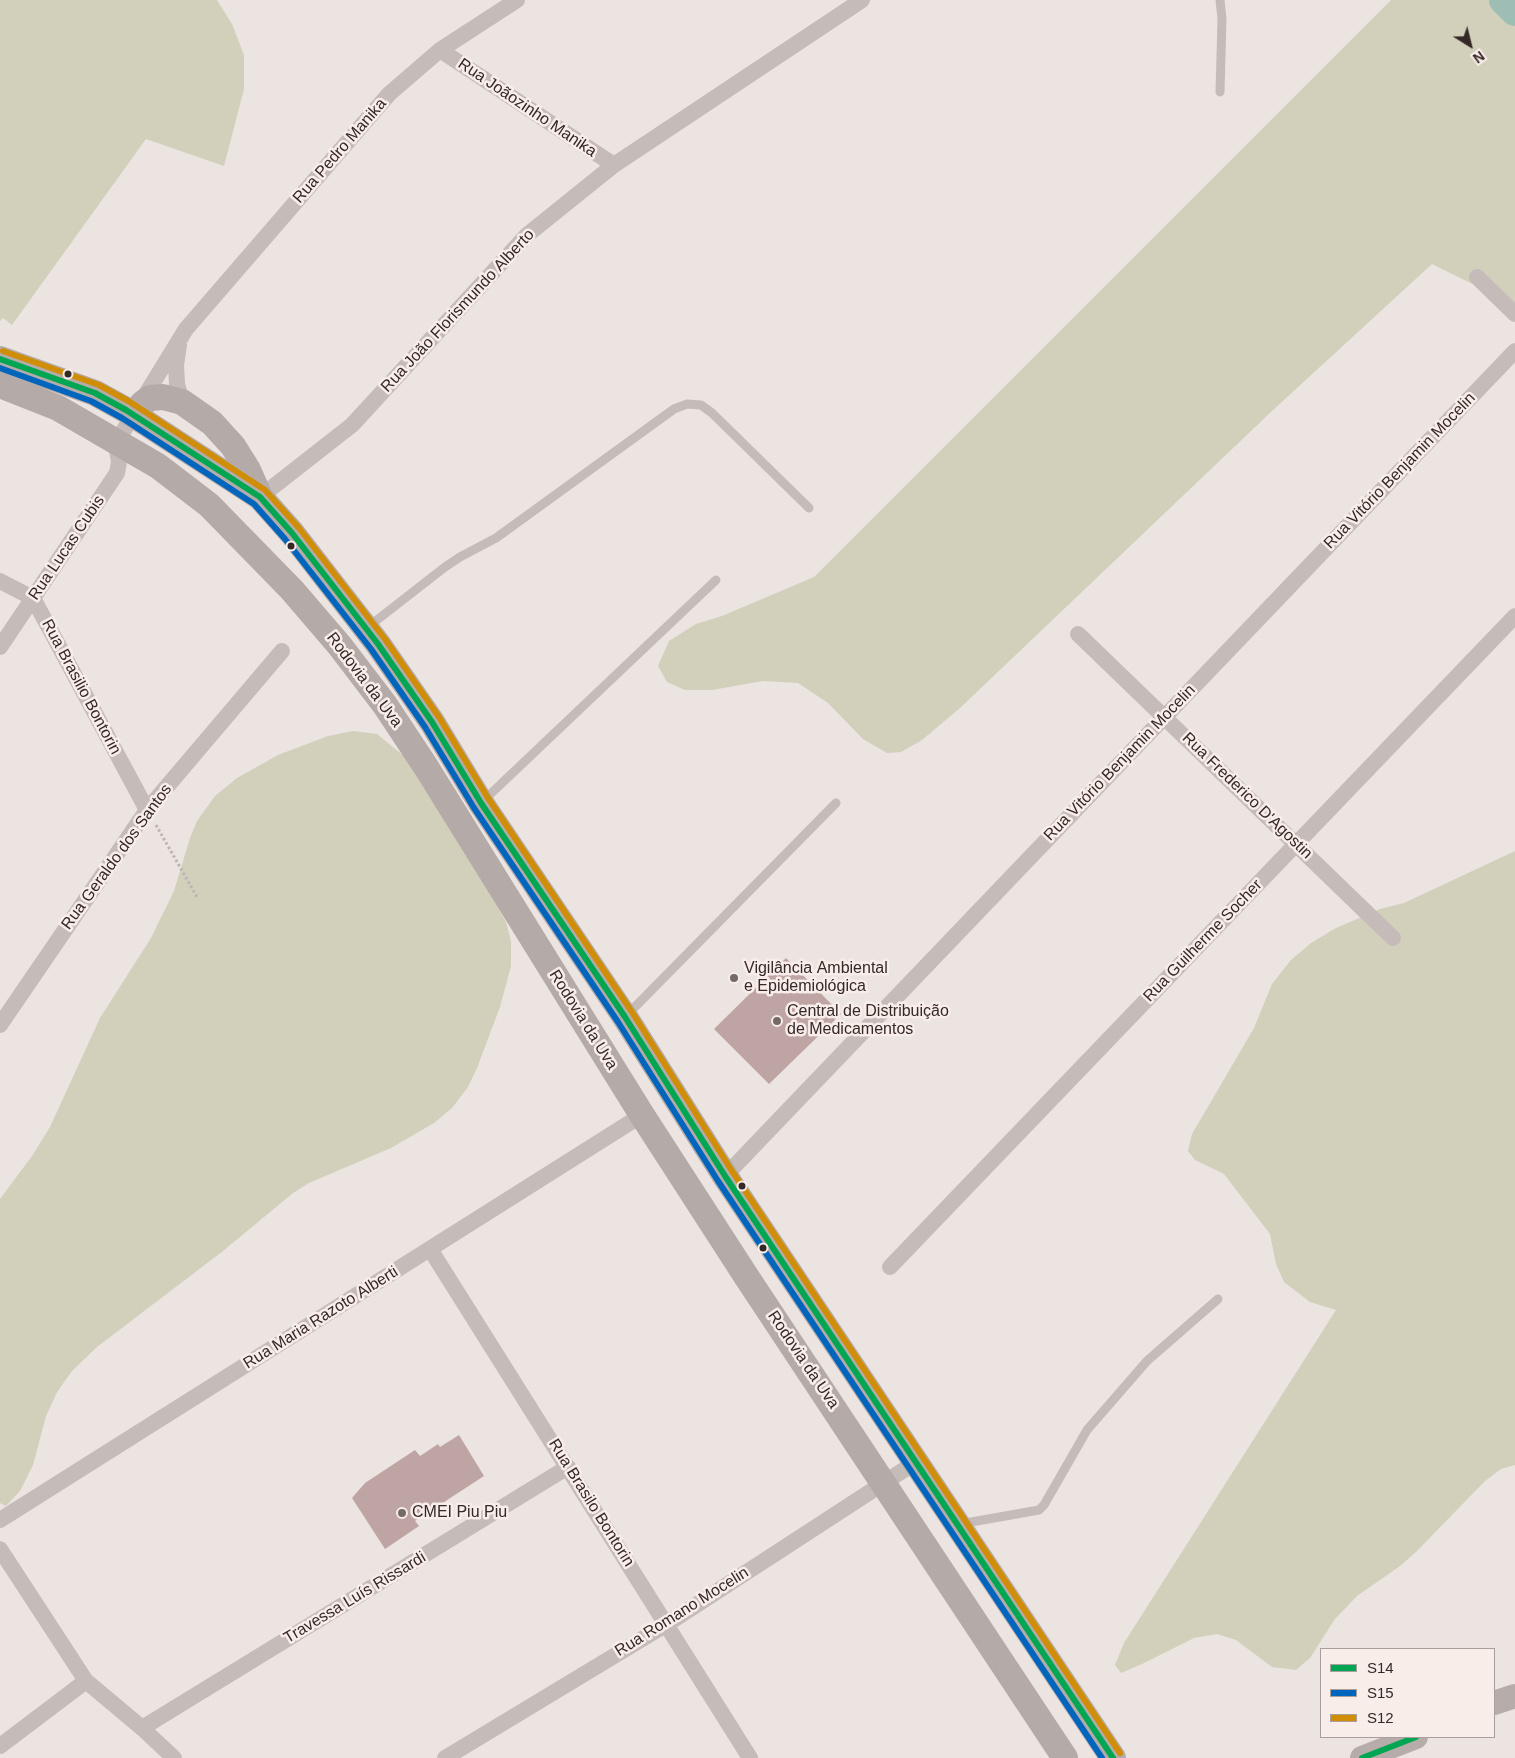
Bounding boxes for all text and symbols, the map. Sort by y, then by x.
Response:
north arrow [1445,20,1495,70]
text: N [1470,48,1488,67]
street label: Rua Joãozinho Manika [454,55,600,161]
street label: Rua Pedro Manika [289,95,391,207]
street label: Rua João Florismundo Alberto [377,225,539,397]
unlabelled marker [63,369,73,379]
street label: Rua Vitório Benjamin Mocelin [1320,389,1480,553]
street label: Rua Lucas Cubis [25,492,109,604]
unlabelled marker [286,541,296,551]
street label: Rua Brasilio Bontorin [37,616,125,758]
street label: Rodovia da Uva [322,629,406,731]
street label: Rua Vitório Benjamin Mocelin [1040,681,1200,845]
street label: Rua Frederico D'Agostin [1178,729,1316,863]
street label: Rua Geraldo dos Santos [58,780,176,934]
street label: Rua Guilherme Socher [1140,876,1266,1006]
place label: Vigilância Ambiental e Epidemiológica [744,959,888,997]
street label: Rodovia da Uva [545,967,621,1073]
marker: Vigilância Ambiental e Epidemiológica [728,972,740,984]
place label: Central de Distribuição de Medicamentos [787,1002,949,1040]
marker: Central de Distribuição de Medicamentos [771,1015,783,1027]
unlabelled marker [737,1181,747,1191]
unlabelled marker [758,1243,768,1253]
street label: Rua Maria Razoto Alberti [240,1262,402,1374]
street label: Rodovia da Uva [763,1307,843,1413]
street label: Rua Brasilo Bontorin [544,1436,638,1570]
place label: CMEI Piu Piu [412,1503,507,1523]
marker: CMEI Piu Piu [396,1507,408,1519]
street label: Travessa Luís Rissardi [281,1548,429,1648]
street label: Rua Romano Mocelin [612,1563,752,1661]
legend [1320,1648,1495,1738]
text: S14 [1367,1659,1394,1676]
text: S15 [1367,1684,1394,1701]
text: S12 [1367,1709,1394,1726]

